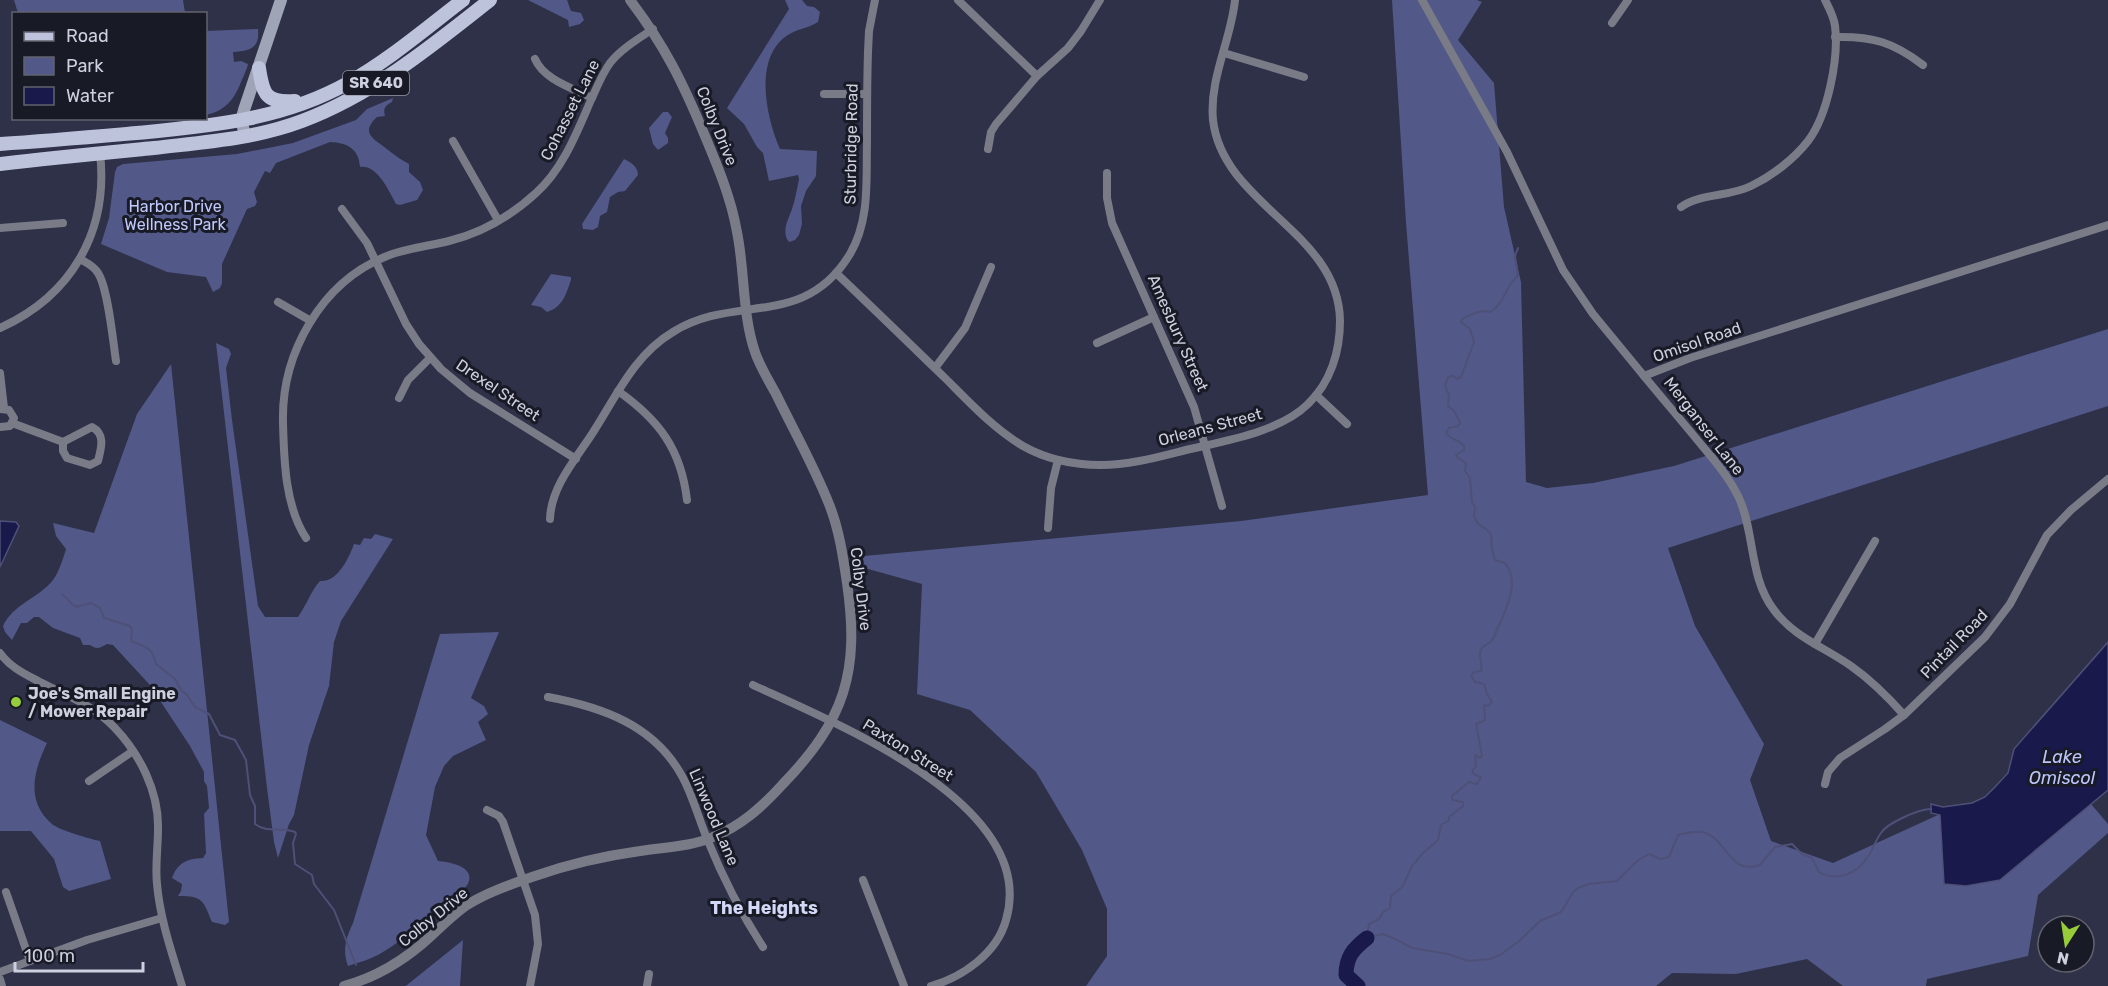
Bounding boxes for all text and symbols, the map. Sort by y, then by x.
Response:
legend [12,12,207,120]
text: Road [66,25,109,47]
text: Park [66,55,104,77]
street label: Cohasset Lane [536,57,604,163]
road number: SR 640 [343,71,409,95]
street label: Sturbridge Road [840,83,862,205]
street label: Colby Drive [693,84,742,168]
text: Water [66,85,114,107]
park label: Harbor Drive Wellness Park [124,197,226,234]
street label: Amesbury Street [1144,272,1212,394]
street label: Omisol Road [1650,318,1744,366]
street label: Drexel Street [452,355,544,425]
street label: Merganser Lane [1660,373,1748,479]
street label: Orleans Street [1156,404,1264,450]
street label: Colby Drive [846,546,876,632]
street label: Pintail Road [1916,606,1992,682]
place label: Joe's Small Engine / Mower Repair [28,684,176,721]
marker: Joe's Small Engine / Mower Repair [9,695,23,709]
street label: Paxton Street [859,715,957,785]
water label: Lake Omiscol [2029,746,2096,789]
street label: Linwood Lane [685,766,743,868]
street label: Colby Drive [394,883,472,951]
district label: The Heights [710,897,818,919]
north arrow [2036,914,2096,974]
scale bar [15,935,142,973]
text: 100 m [24,945,75,967]
text: N [2055,948,2071,969]

